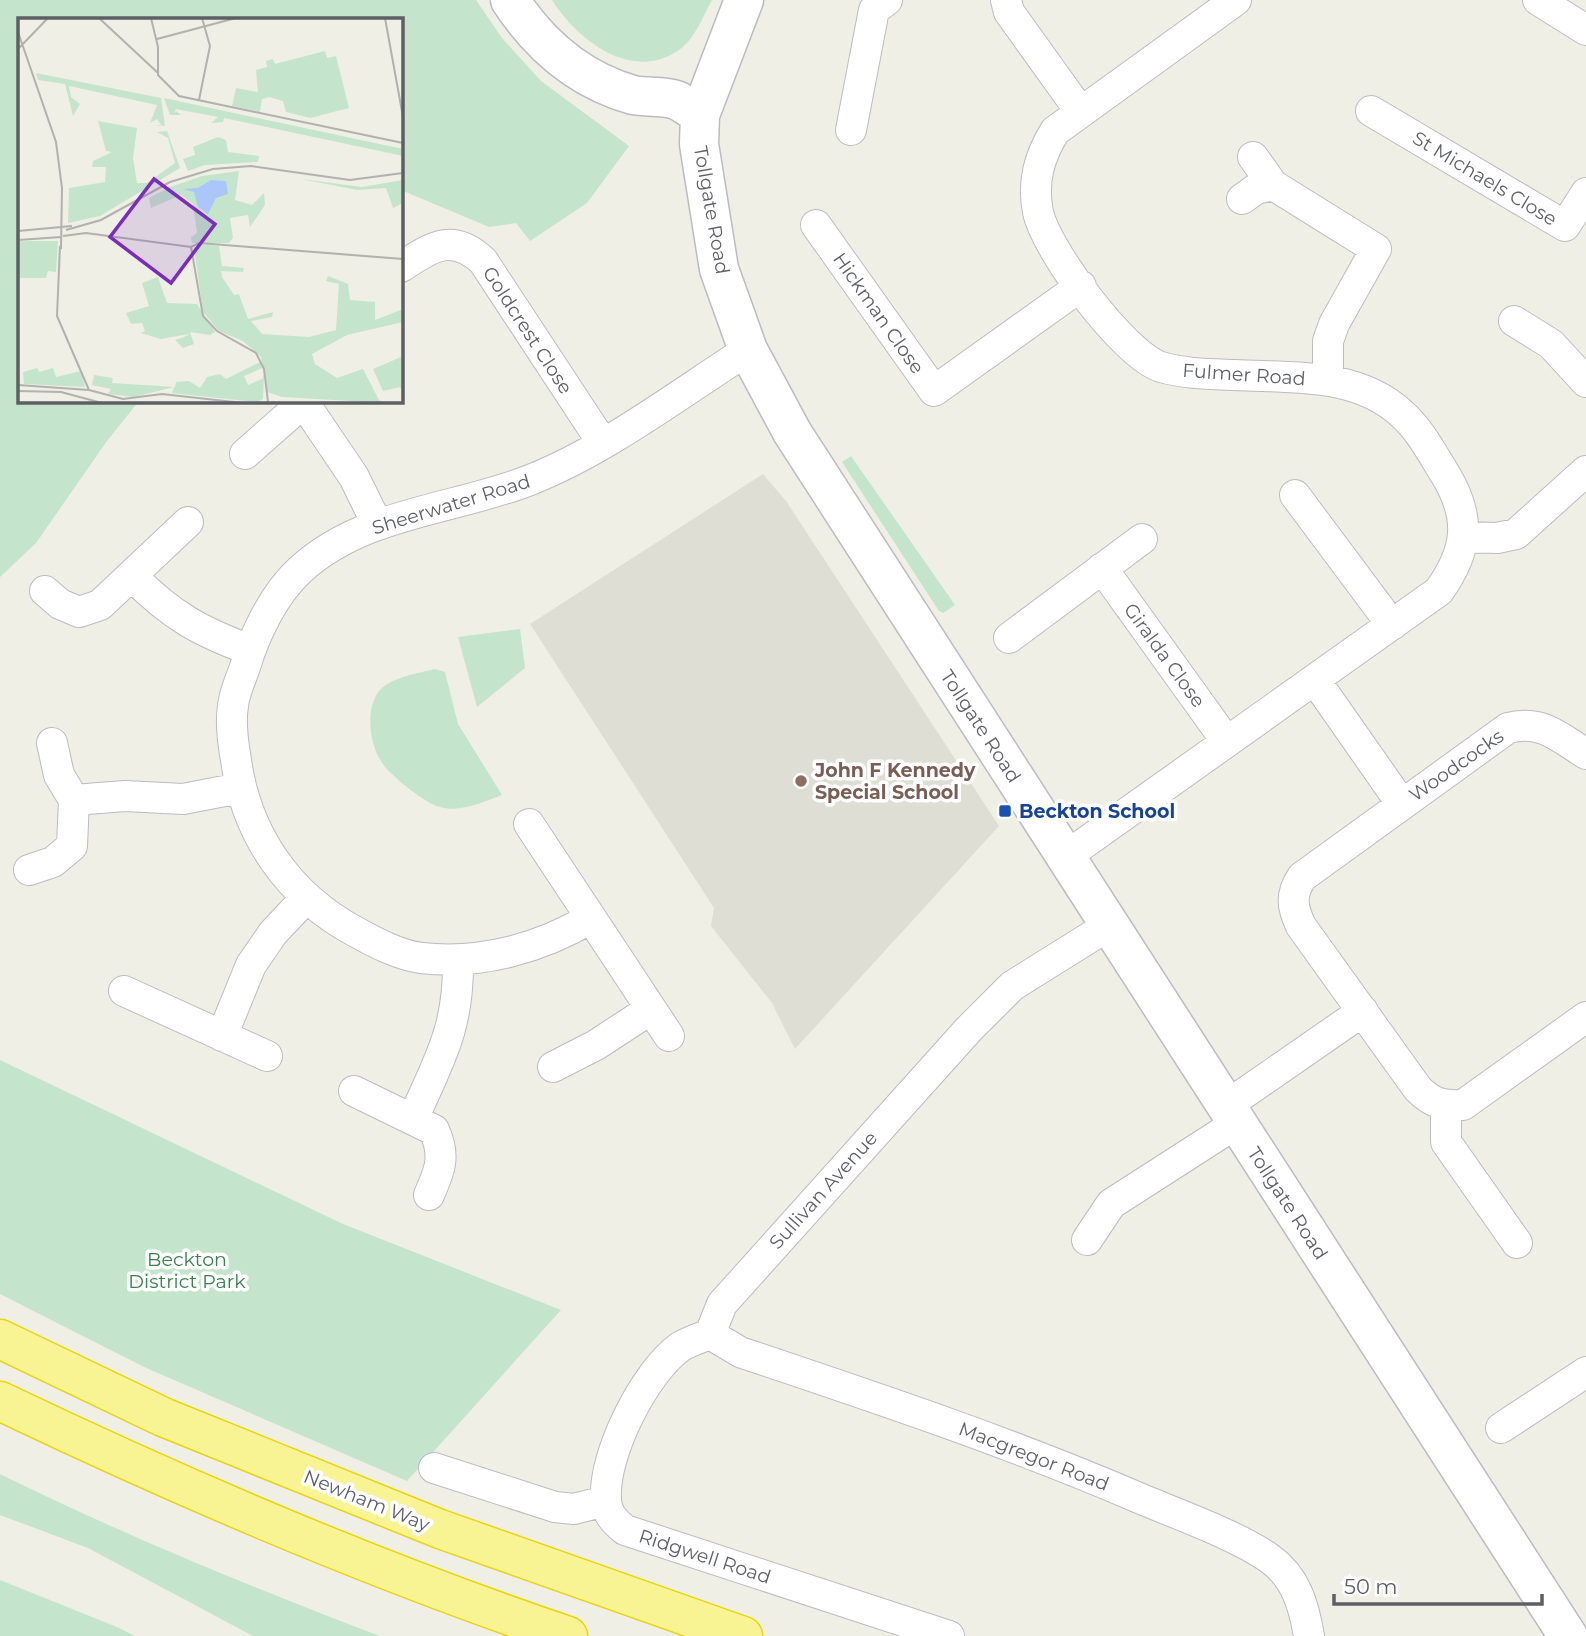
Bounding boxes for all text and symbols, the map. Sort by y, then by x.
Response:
inset map [18,18,402,402]
street label: St Michaels Close [1408,126,1561,231]
street label: Tollgate Road [689,144,734,276]
street label: Hickman Close [828,248,929,378]
street label: Goldcrest Close [478,262,577,398]
street label: Fulmer Road [1182,359,1306,390]
street label: Sheerwater Road [369,470,533,539]
street label: Giralda Close [1119,599,1210,712]
street label: Tollgate Road [936,666,1026,787]
street label: Woodcocks [1405,724,1508,806]
place label: John F Kennedy Special School [814,759,976,804]
marker: John F Kennedy Special School [793,773,809,789]
place label: Beckton School [1019,800,1175,823]
marker: Beckton School [997,803,1013,819]
street label: Sullivan Avenue [764,1127,882,1254]
street label: Tollgate Road [1243,1143,1333,1264]
park label: Beckton District Park [128,1248,246,1293]
street label: Macgregor Road [955,1417,1112,1496]
street label: Newham Way [300,1465,434,1536]
street label: Ridgwell Road [636,1524,774,1589]
scale bar [1334,1562,1542,1606]
text: 50 m [1344,1574,1398,1599]

